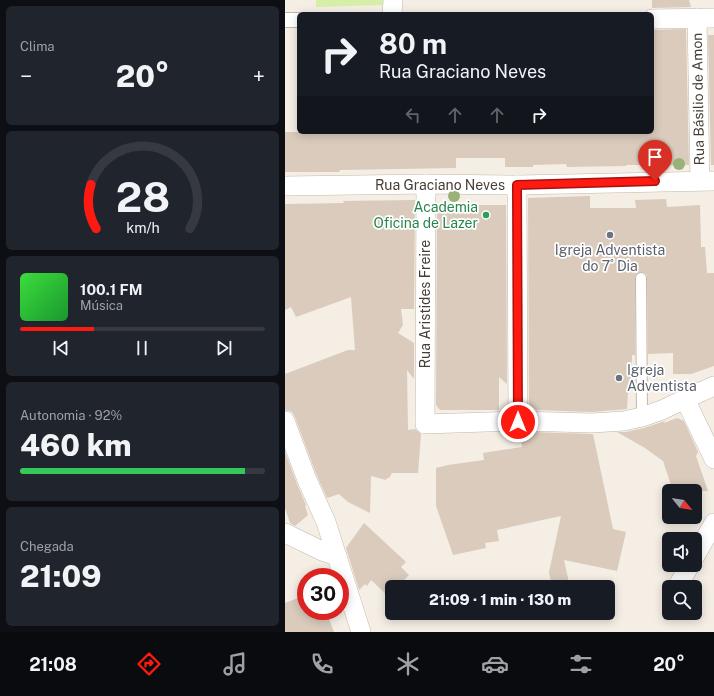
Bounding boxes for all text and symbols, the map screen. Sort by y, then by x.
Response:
text: 80 m [379,27,447,60]
icon: right [313,28,365,80]
street label: Rua Básilio de Amon [689,33,707,165]
text: Clima [20,39,55,54]
text: 20° [116,58,169,94]
text: Rua Graciano Neves [379,61,546,82]
text: − [20,63,32,89]
text: + [253,63,265,89]
icon: left [402,104,424,126]
icon: ahead [444,104,466,126]
icon: ahead [486,104,508,126]
icon: right [528,104,550,126]
pin [638,140,672,181]
icon: arrive [644,146,666,168]
text: 28 [115,172,170,221]
street label: Rua Graciano Neves [375,177,505,193]
place label: Academia Oficina de Lazer [373,199,478,231]
marker: Academia Oficina de Lazer [481,210,491,220]
text: km/h [126,218,159,235]
marker: Igreja Adventista do 7˚ Dia [605,230,615,240]
street label: Rua Aristides Freire [417,240,433,368]
place label: Igreja Adventista do 7˚ Dia [555,242,665,274]
text: 100.1 FM [80,281,143,298]
text: Música [80,298,123,313]
icon: previous [50,337,72,359]
icon: pause [131,337,153,359]
icon: next [213,337,235,359]
place label: Igreja Adventista [627,362,697,394]
marker: Igreja Adventista [614,373,624,383]
position arrow [497,401,539,443]
text: Autonomia · 92% [20,408,122,423]
text: 460 km [20,427,132,463]
north arrow [662,484,702,524]
map controls [662,484,702,620]
button: sound [662,532,702,572]
text: Chegada [20,539,74,554]
text: 21:09 [20,558,101,594]
speed limit sign: 30 [297,568,349,620]
button: search [662,580,702,620]
text: 21:09 · 1 min · 130 m [429,591,571,608]
icon: directions [135,650,163,678]
icon: music [221,650,249,678]
icon: phone [308,650,336,678]
icon: climate [394,650,422,678]
icon: car [481,650,509,678]
icon: filters [567,650,595,678]
text: 21:08 [29,654,77,675]
text: 20° [653,654,685,675]

